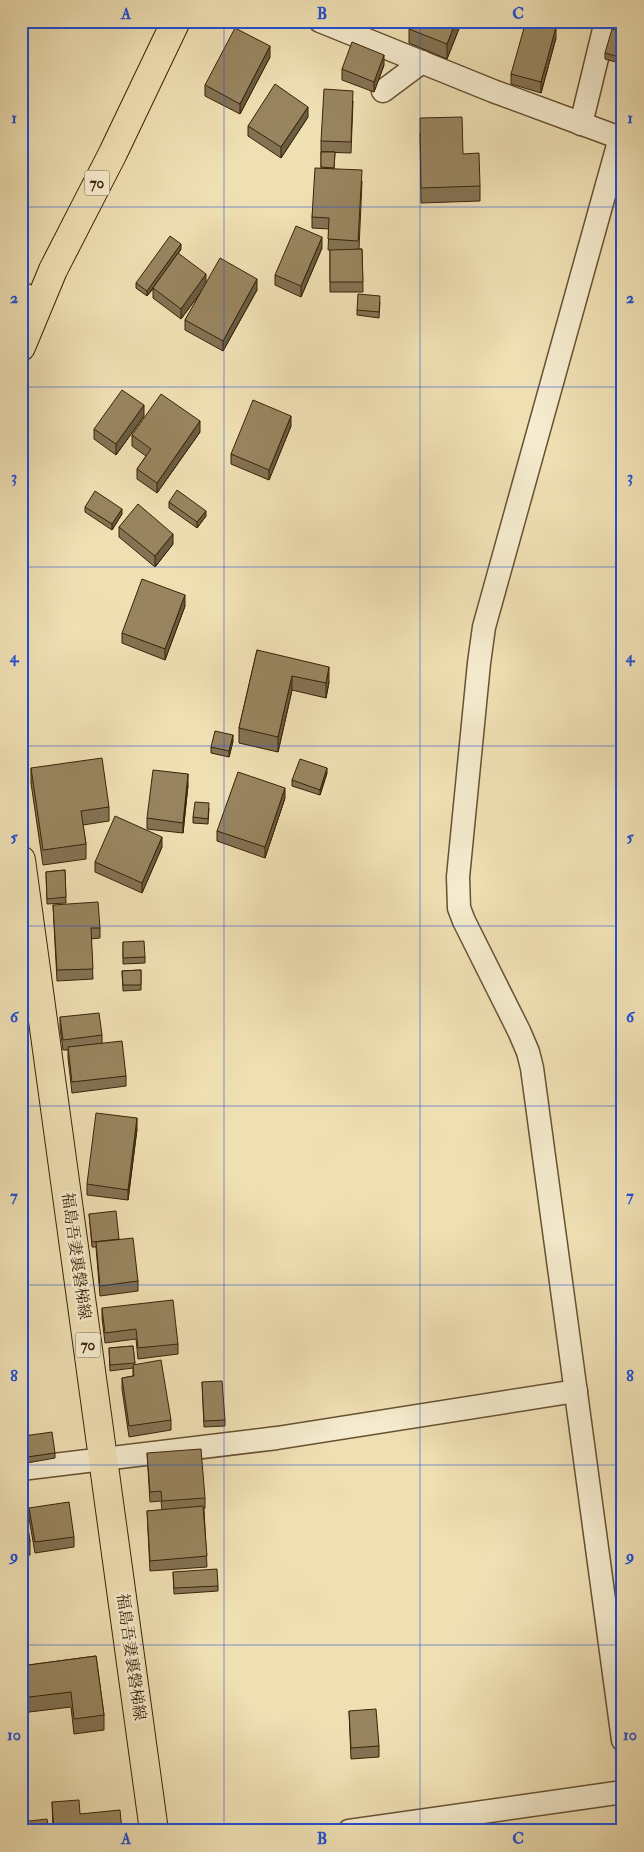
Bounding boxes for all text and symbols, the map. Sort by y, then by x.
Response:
text: A [120,4,132,24]
text: B [317,4,327,24]
text: C [512,4,524,24]
text: 1 [11,108,17,128]
text: 1 [627,108,633,128]
road number: 70 [84,170,110,196]
text: 2 [10,288,18,308]
text: 2 [626,288,634,308]
text: 3 [11,467,17,487]
text: 3 [627,467,633,487]
text: 4 [9,647,20,667]
text: 4 [625,647,636,667]
text: 5 [10,827,18,847]
text: 5 [626,827,634,847]
text: 6 [10,1007,20,1027]
text: 6 [626,1007,636,1027]
text: 7 [10,1186,18,1206]
text: 7 [626,1186,634,1206]
street label: 福島吾妻裏磐梯線 [57,1191,95,1321]
road number: 70 [76,1332,100,1358]
text: 8 [10,1366,18,1386]
text: 8 [626,1366,634,1386]
text: 9 [8,1546,18,1566]
text: 9 [624,1546,634,1566]
street label: 福島吾妻裏磐梯線 [112,1592,150,1722]
text: 10 [7,1725,21,1745]
text: 10 [623,1725,637,1745]
text: A [120,1829,132,1849]
text: B [317,1829,327,1849]
text: C [512,1829,524,1849]

